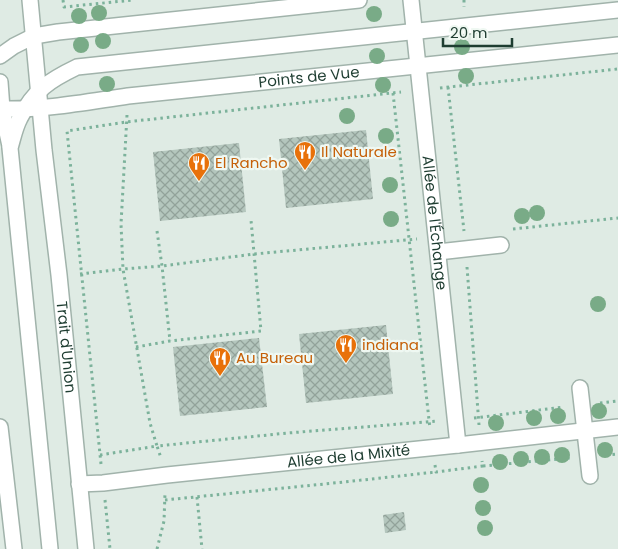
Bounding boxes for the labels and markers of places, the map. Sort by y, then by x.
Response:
restaurant icon: Il Naturale [293,140,317,171]
place label: Il Naturale [321,141,397,162]
restaurant icon: El Rancho [187,151,211,182]
place label: El Rancho [215,152,288,173]
restaurant icon: indiana [334,333,358,364]
place label: indiana [362,334,419,355]
restaurant icon: Au Bureau [208,346,232,377]
place label: Au Bureau [236,347,313,368]

